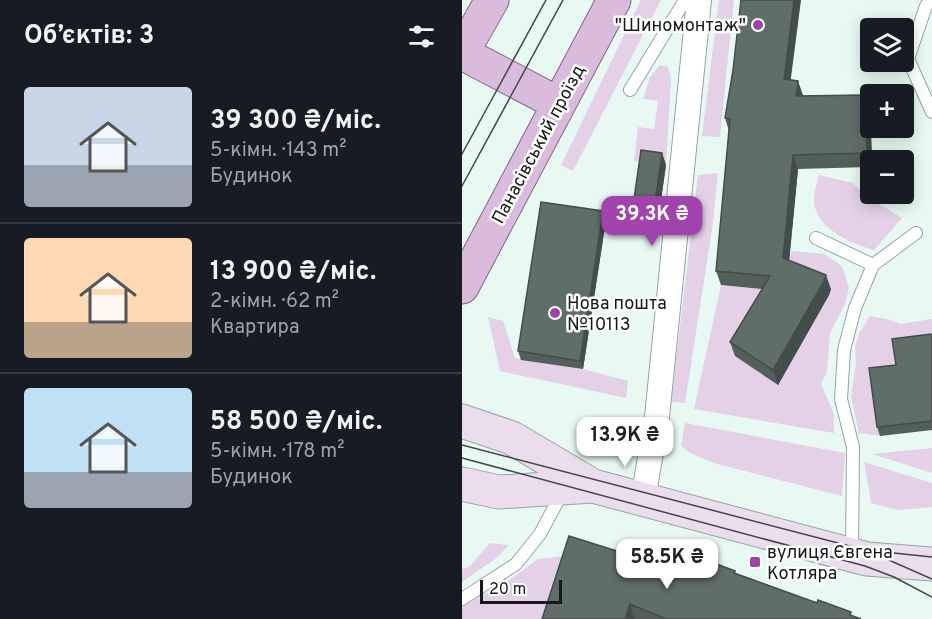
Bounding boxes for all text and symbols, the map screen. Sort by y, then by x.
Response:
place label: "Шиномонтаж" [615,15,746,38]
marker: "Шиномонтаж" [751,18,765,32]
map controls [860,18,914,204]
button: layers [860,18,914,72]
text: Об’єктів: 3 [24,20,154,53]
icon: filters [405,20,438,53]
street label: Панасівський проїзд [488,61,591,228]
button: + [860,84,914,138]
text: 39 300 ₴/міс. [210,105,381,138]
icon: home [72,111,144,183]
text: 5-кімн. · 143 m² [210,138,347,164]
button: − [860,150,914,204]
text: Будинок [210,164,293,190]
pin: 39.3K ₴ [597,196,707,247]
text: 39.3K ₴ [615,202,689,228]
text: 13 900 ₴/міс. [210,256,376,289]
icon: home [72,262,144,334]
text: 2-кімн. · 62 m² [210,289,339,315]
place label: Нова пошта №10113 [567,293,667,337]
marker: Нова пошта №10113 [548,306,562,320]
text: Квартира [210,315,299,341]
text: 58 500 ₴/міс. [210,406,382,439]
icon: home [72,412,144,484]
pin: 13.9K ₴ [570,417,680,468]
text: 13.9K ₴ [591,423,659,449]
text: 5-кімн. · 178 m² [210,439,344,465]
text: Будинок [210,465,293,491]
pin: 58.5K ₴ [612,539,722,590]
place label: вулиця Євгена Котляра [767,542,893,586]
text: 58.5K ₴ [630,545,704,571]
marker: вулиця Євгена Котляра [748,555,762,569]
scale bar [480,577,562,604]
text: 20 m [489,580,526,600]

